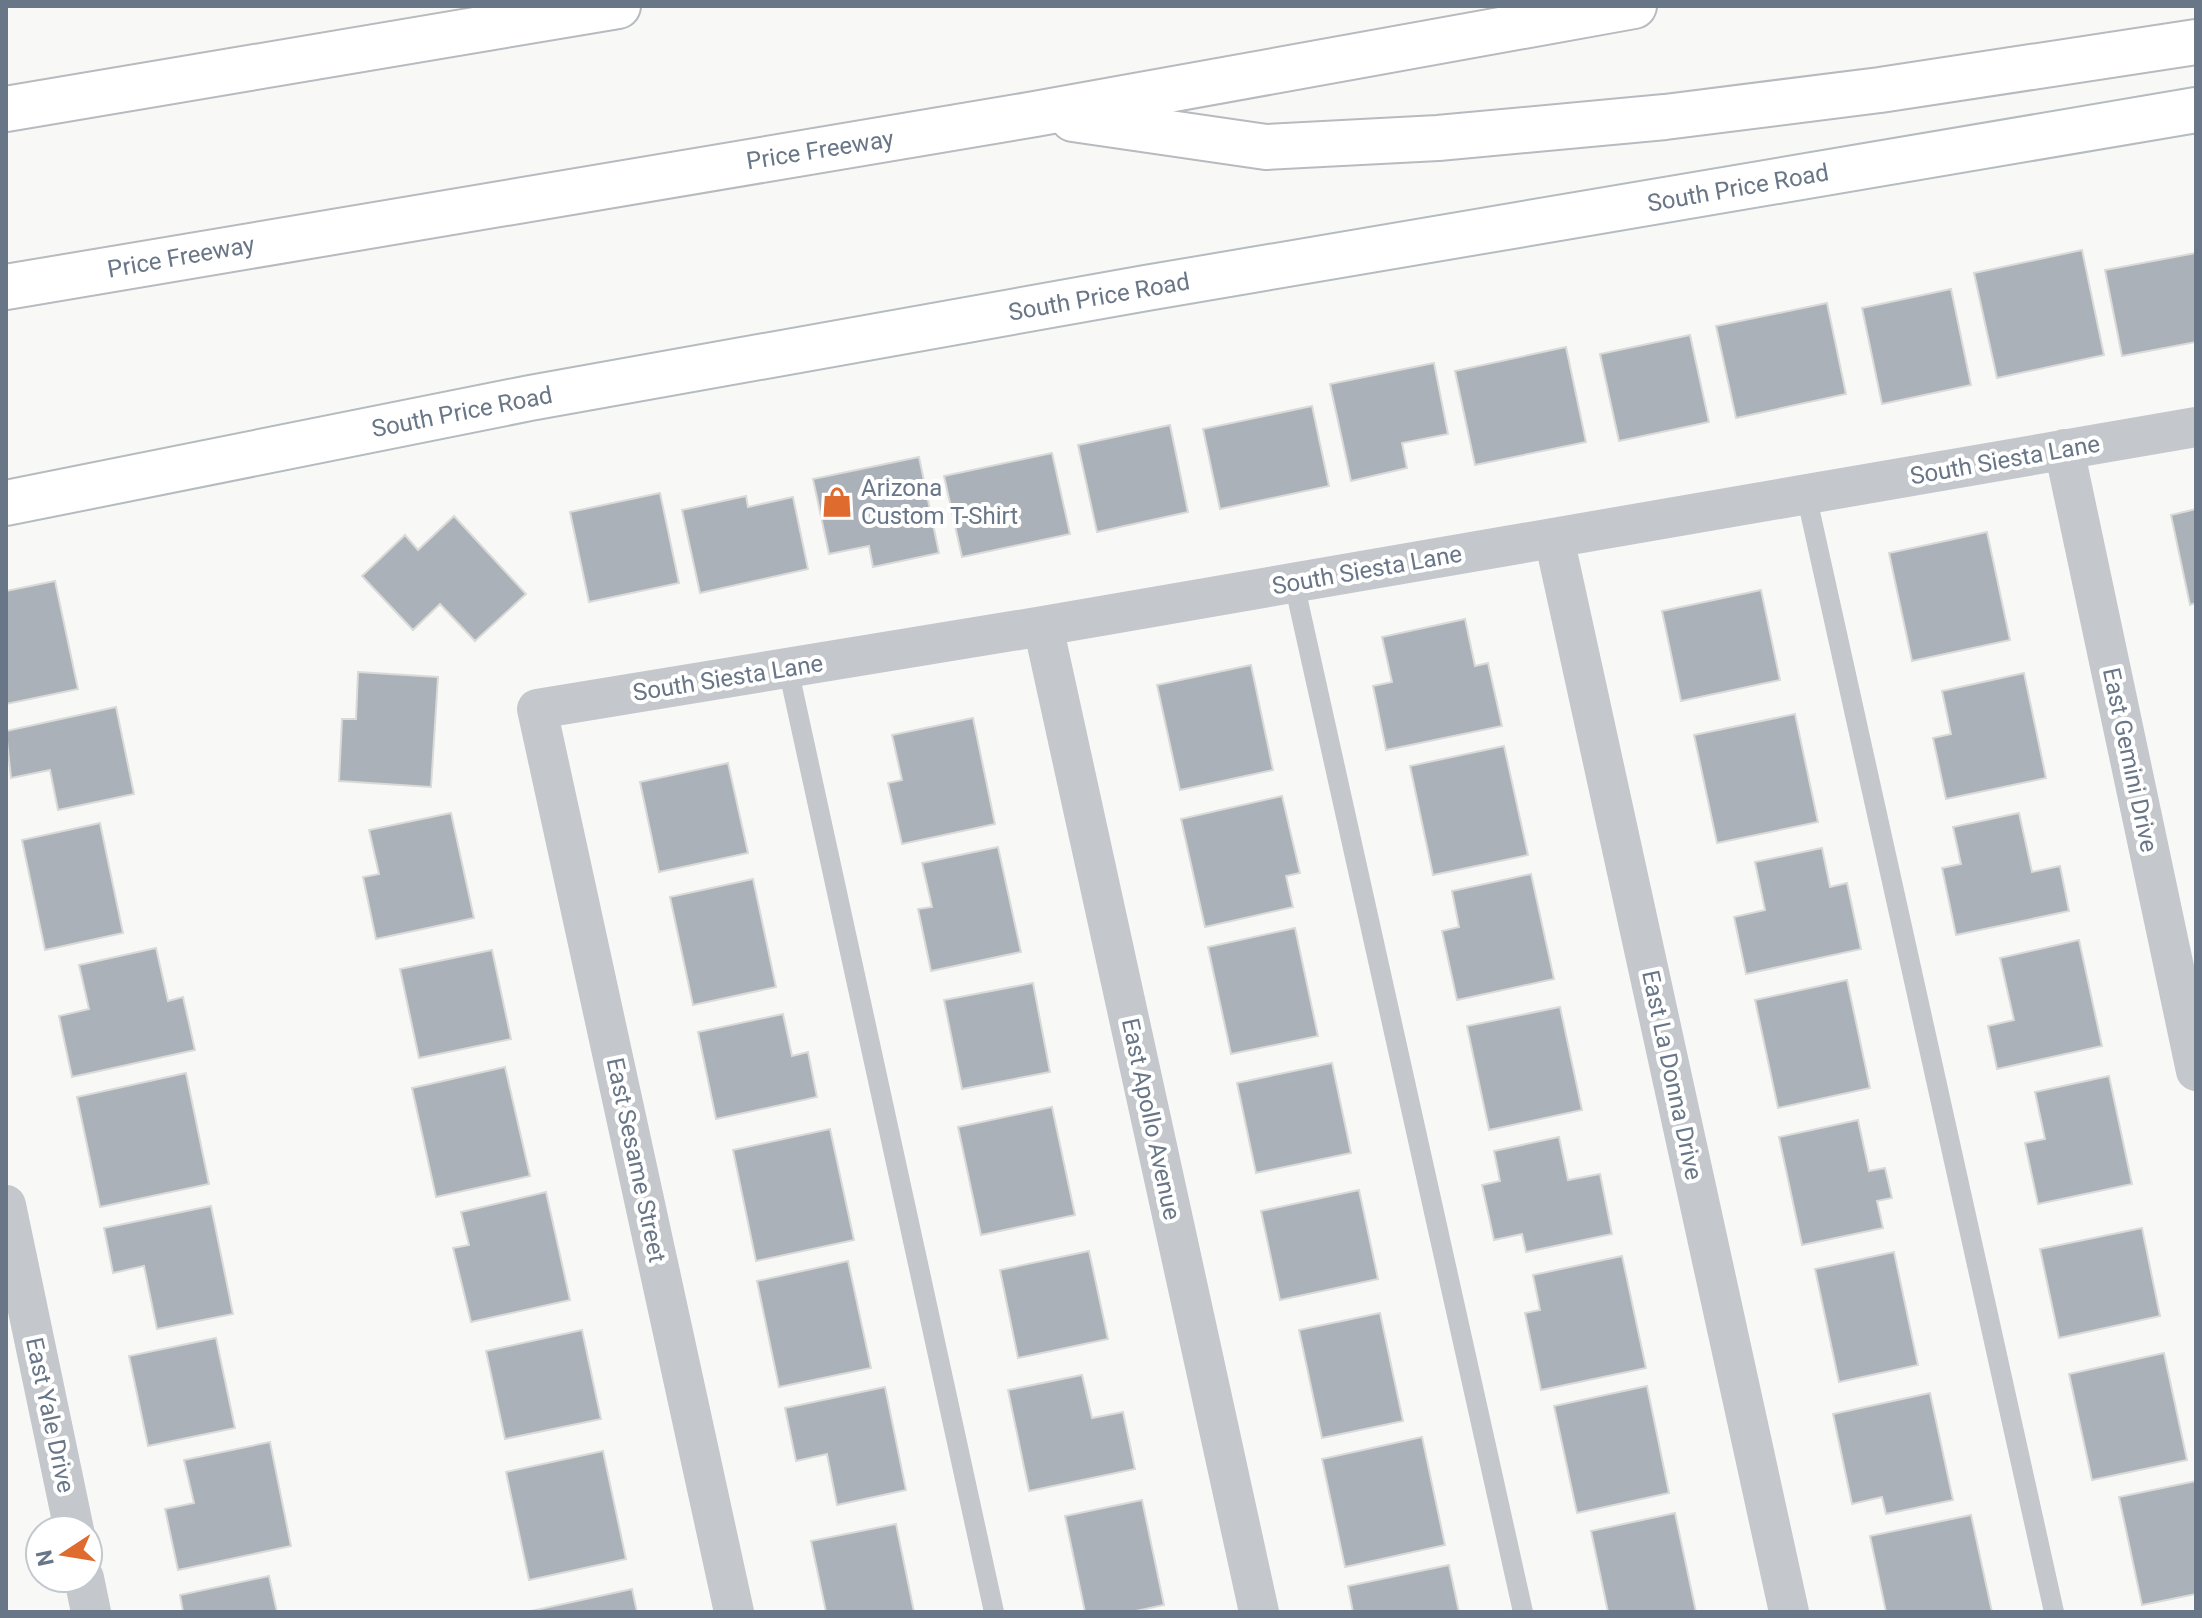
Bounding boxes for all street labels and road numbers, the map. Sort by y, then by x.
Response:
street label: Price Freeway [744,124,896,175]
street label: South Price Road [1645,158,1831,218]
street label: Price Freeway [105,230,257,284]
street label: South Price Road [1006,267,1192,327]
street label: South Price Road [369,381,555,443]
street label: South Siesta Lane [1908,430,2102,490]
street label: South Siesta Lane [1270,540,1464,600]
street label: South Siesta Lane [631,649,825,707]
street label: East Gemini Drive [2097,665,2163,855]
street label: East La Donna Drive [1636,968,1708,1182]
street label: East Apollo Avenue [1116,1016,1186,1222]
street label: East Sesame Street [601,1055,671,1265]
street label: East Yale Drive [20,1335,80,1495]

